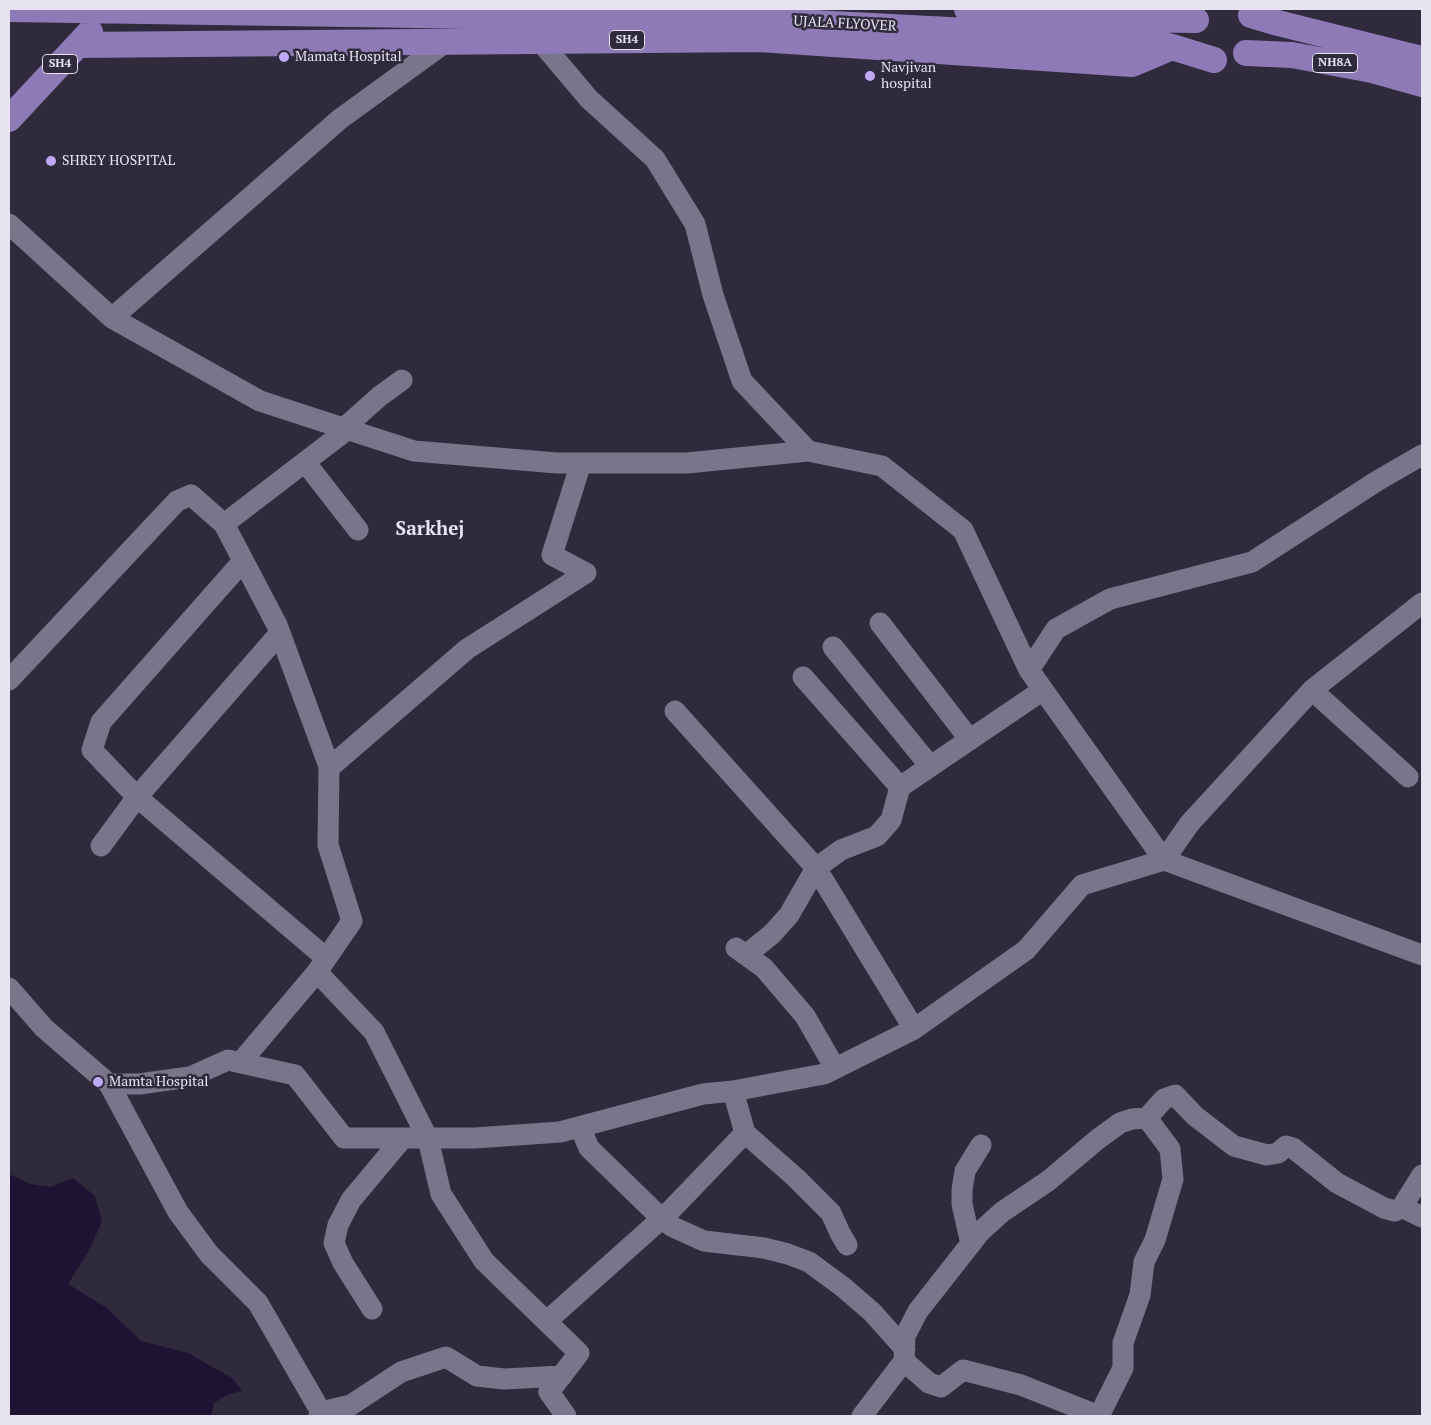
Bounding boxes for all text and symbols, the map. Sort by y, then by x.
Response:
street label: UJALA FLYOVER [793,13,897,35]
road number: SH4 [610,30,644,50]
place label: Mamata Hospital [295,49,402,65]
marker: Mamata Hospital [277,50,291,64]
road number: SH4 [42,54,78,74]
road number: NH8A [1312,54,1358,72]
place label: Navjivan hospital [881,60,936,92]
marker: Navjivan hospital [863,69,877,83]
place label: SHREY HOSPITAL [62,153,175,169]
marker: SHREY HOSPITAL [44,154,58,168]
district label: Sarkhej [396,519,464,541]
place label: Mamta Hospital [109,1074,209,1090]
marker: Mamta Hospital [91,1075,105,1089]

